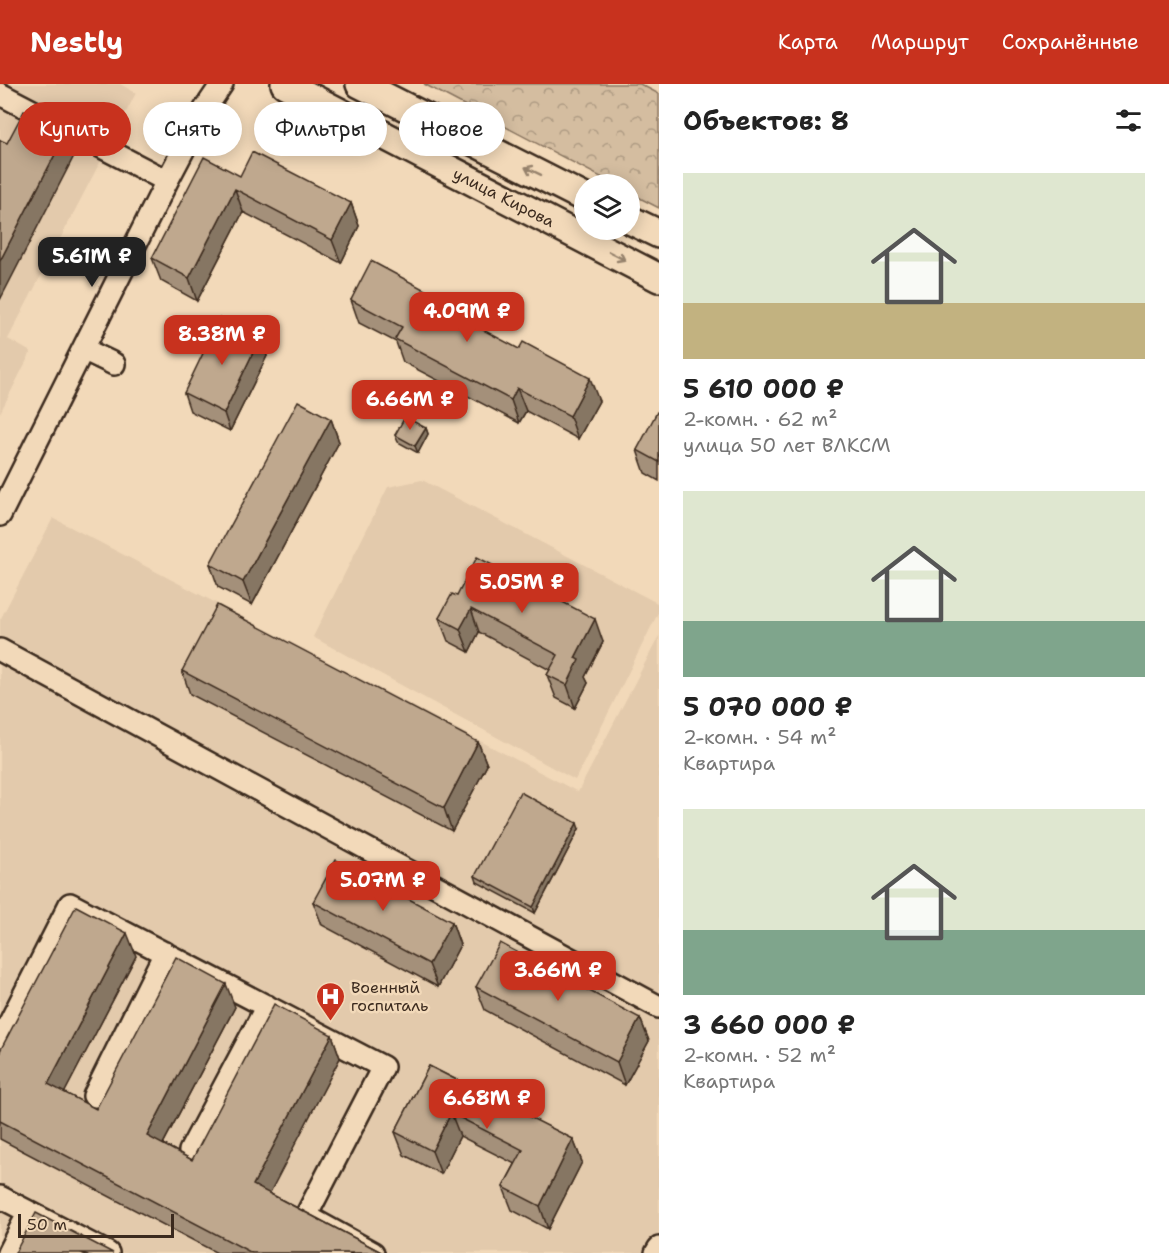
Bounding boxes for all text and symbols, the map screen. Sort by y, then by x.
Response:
text: Nestly [30,23,123,61]
text: Карта [778,28,838,56]
text: Маршрут [871,28,969,56]
text: Сохранённые [1002,28,1139,56]
chip: Купить [18,102,131,156]
chip: Снять [143,102,242,156]
chip: Фильтры [254,102,387,156]
chip: Новое [399,102,505,156]
text: Объектов: 8 [683,103,849,138]
icon: filters [1112,104,1145,137]
street label: улица Кирова [450,163,558,232]
one-way arrow [524,165,542,177]
map controls [574,174,640,240]
button: layers [574,174,640,240]
icon: home [860,212,968,320]
pin: 5.61M ₽ [37,237,147,288]
text: 5.61M ₽ [52,243,132,269]
one-way arrow [607,250,625,262]
pin: 4.09M ₽ [412,292,522,343]
text: 4.09M ₽ [423,298,511,324]
pin: 8.38M ₽ [167,315,277,366]
text: 8.38M ₽ [178,321,266,347]
text: 5 610 000 ₽ [683,371,844,406]
pin: 6.66M ₽ [355,380,465,431]
text: 6.66M ₽ [366,386,454,412]
text: 2-комн. · 62 m² [683,406,837,432]
text: улица 50 лет ВЛКСМ [683,432,891,458]
icon: home [860,530,968,638]
pin: 5.05M ₽ [467,563,577,614]
text: 5.05M ₽ [480,569,564,595]
text: 5 070 000 ₽ [683,689,853,724]
text: 2-комн. · 54 m² [683,724,837,750]
text: Квартира [683,750,775,776]
icon: home [860,848,968,956]
pin: 5.07M ₽ [328,861,438,912]
text: 5.07M ₽ [340,867,426,893]
pin: 3.66M ₽ [503,951,613,1002]
text: 3.66M ₽ [514,957,602,983]
place label: Военный госпиталь [351,977,428,1016]
hospital icon: Военный госпиталь [314,980,346,1022]
text: 3 660 000 ₽ [683,1007,855,1042]
text: 2-комн. · 52 m² [683,1042,836,1068]
text: Квартира [683,1068,775,1094]
pin: 6.68M ₽ [432,1079,542,1130]
text: 6.68M ₽ [443,1085,531,1111]
scale bar [18,1211,174,1238]
text: 50 m [27,1214,67,1235]

